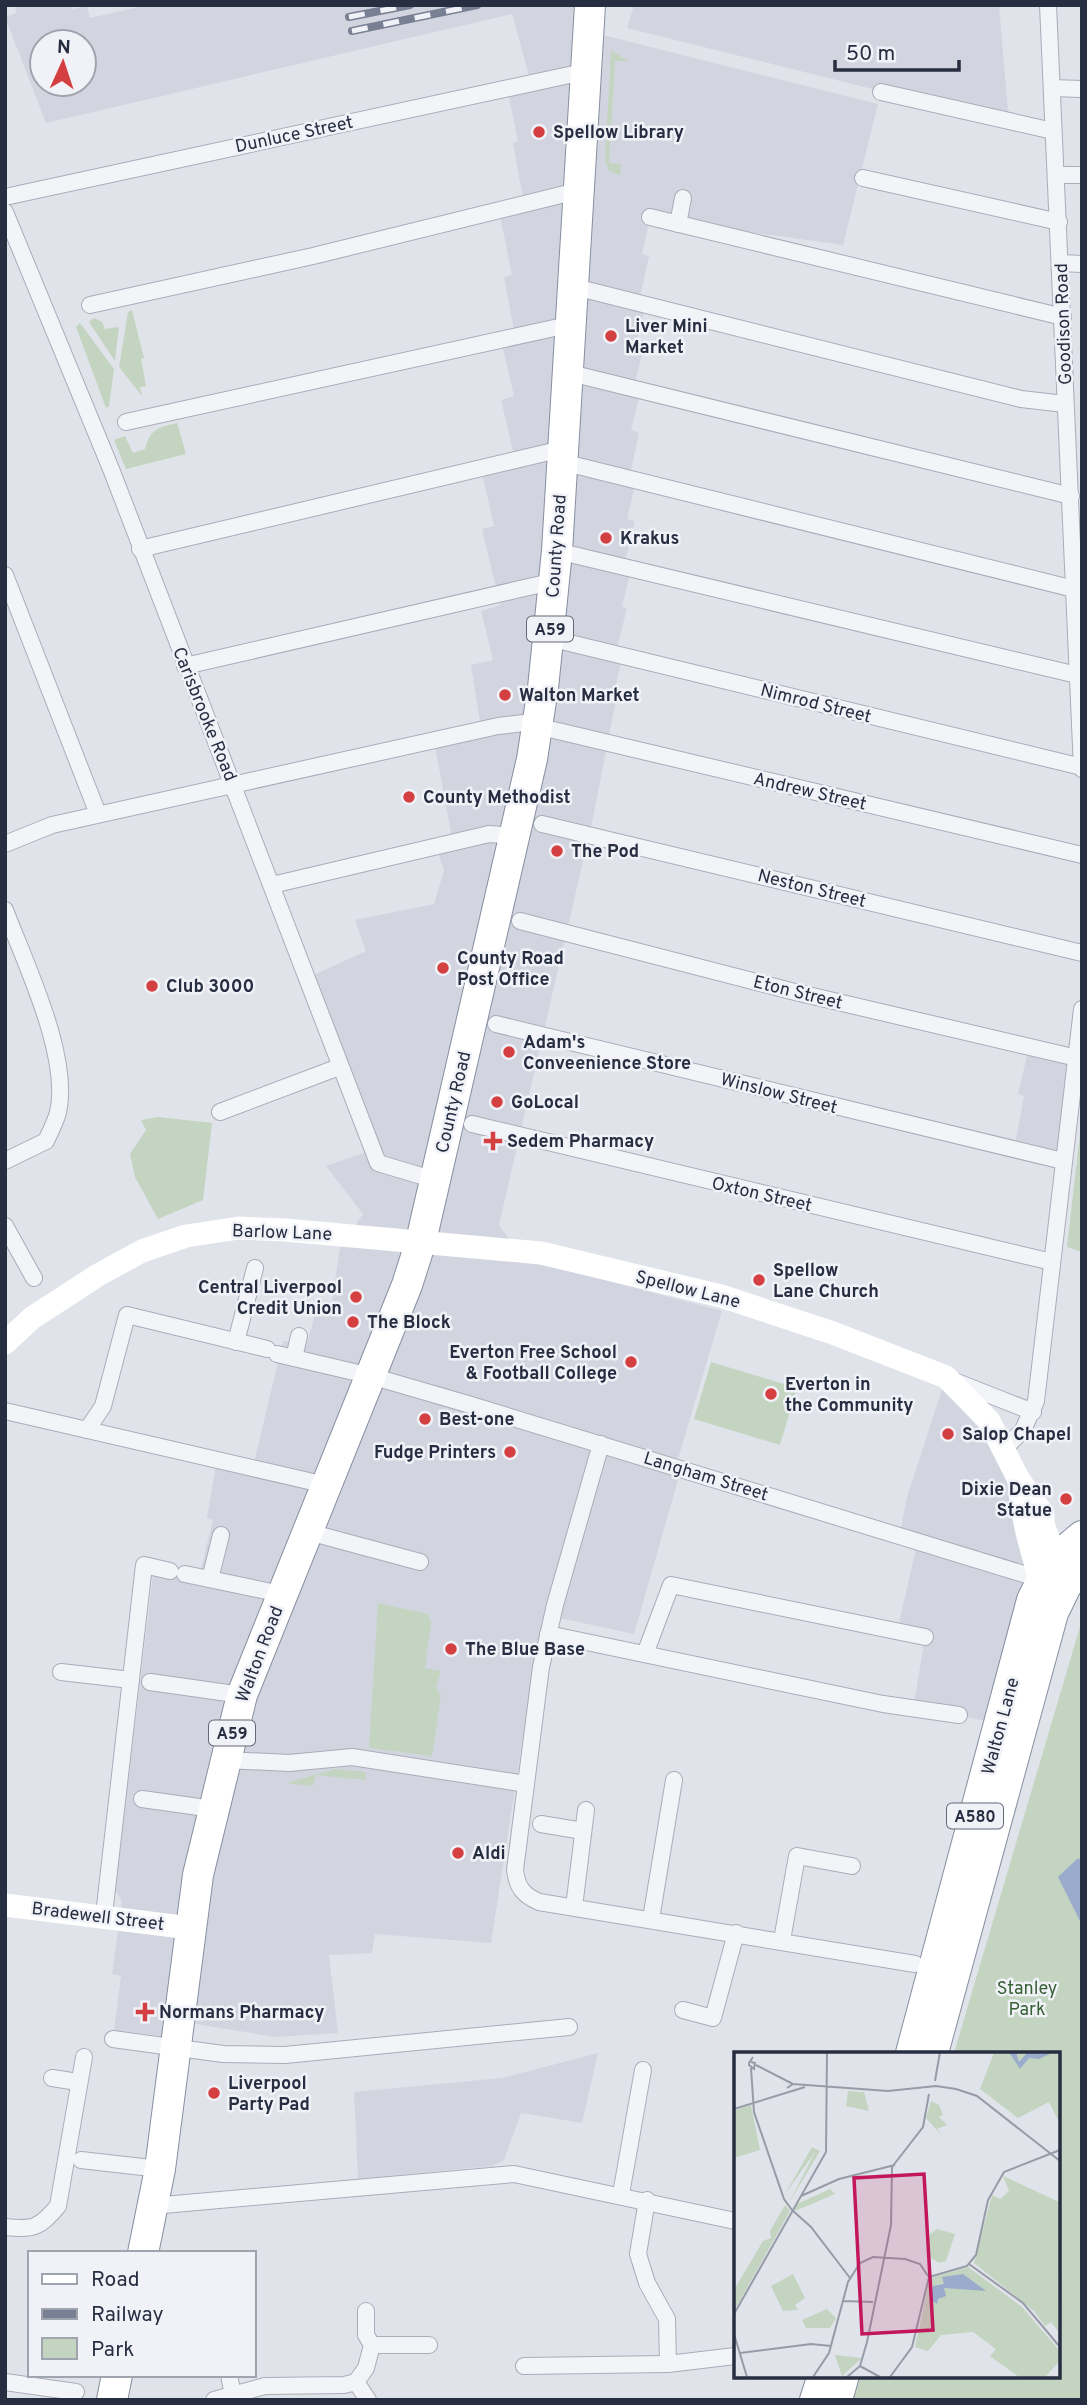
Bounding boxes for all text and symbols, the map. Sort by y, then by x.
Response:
north arrow [28,28,98,98]
scale bar [835,28,959,72]
text: N [56,36,71,60]
text: 50 m [846,41,895,68]
street label: Dunluce Street [233,112,355,159]
place label: Spellow Library [553,122,684,145]
marker: Spellow Library [531,124,547,140]
street label: Goodison Road [1051,263,1078,385]
place label: Liver Mini Market [625,316,708,360]
marker: Liver Mini Market [603,328,619,344]
street label: County Road [542,494,573,599]
place label: Krakus [620,528,679,551]
marker: Krakus [598,530,614,546]
road number: A59 [527,616,573,642]
street label: Carisbrooke Road [166,644,241,785]
street label: Nimrod Street [758,680,874,729]
place label: Walton Market [519,685,640,708]
marker: Walton Market [497,687,513,703]
street label: Andrew Street [751,768,868,817]
place label: County Methodist [423,787,571,810]
marker: County Methodist [401,789,417,805]
place label: The Pod [571,841,639,864]
marker: The Pod [549,843,565,859]
street label: Neston Street [755,865,868,914]
place label: County Road Post Office [457,948,564,992]
marker: County Road Post Office [435,960,451,976]
street label: Eton Street [751,971,845,1016]
place label: Club 3000 [166,976,254,999]
marker: Club 3000 [144,978,160,994]
place label: Adam's Conveenience Store [523,1032,691,1076]
marker: Adam's Conveenience Store [501,1044,517,1060]
street label: County Road [432,1049,477,1156]
street label: Winslow Street [718,1069,839,1120]
place label: GoLocal [511,1092,579,1115]
marker: GoLocal [489,1094,505,1110]
place label: Sedem Pharmacy [507,1131,654,1154]
marker: Sedem Pharmacy [485,1133,501,1149]
street label: Oxton Street [709,1173,814,1218]
street label: Barlow Lane [232,1220,332,1247]
place label: Spellow Lane Church [773,1260,879,1304]
street label: Spellow Lane [633,1266,742,1315]
marker: Spellow Lane Church [751,1272,767,1288]
place label: Central Liverpool Credit Union [198,1277,342,1321]
marker: Central Liverpool Credit Union [348,1289,364,1305]
place label: The Block [367,1312,451,1335]
marker: The Block [345,1314,361,1330]
place label: Everton Free School & Football College [449,1342,617,1386]
marker: Everton Free School & Football College [623,1354,639,1370]
place label: Everton in the Community [785,1374,913,1418]
marker: Everton in the Community [763,1386,779,1402]
place label: Best-one [439,1409,515,1432]
marker: Best-one [417,1411,433,1427]
place label: Salop Chapel [962,1424,1071,1447]
marker: Salop Chapel [940,1426,956,1442]
place label: Fudge Printers [374,1442,496,1465]
marker: Fudge Printers [502,1444,518,1460]
street label: Langham Street [640,1448,771,1507]
place label: Dixie Dean Statue [961,1479,1052,1523]
marker: Dixie Dean Statue [1058,1491,1074,1507]
street label: Walton Road [231,1603,289,1706]
place label: The Blue Base [465,1639,585,1662]
marker: The Blue Base [443,1641,459,1657]
street label: Walton Lane [977,1675,1025,1777]
road number: A59 [209,1721,255,1746]
road number: A580 [947,1804,1003,1828]
place label: Aldi [472,1843,506,1866]
marker: Aldi [450,1845,466,1861]
street label: Bradewell Street [30,1898,165,1937]
park label: Stanley Park [997,1978,1057,2022]
place label: Normans Pharmacy [159,2002,324,2025]
marker: Normans Pharmacy [137,2004,153,2020]
inset map [734,2052,1059,2377]
place label: Liverpool Party Pad [228,2073,310,2117]
marker: Liverpool Party Pad [206,2085,222,2101]
legend [28,2251,256,2377]
text: Road [91,2267,140,2294]
text: Railway [91,2302,164,2329]
text: Park [91,2337,134,2364]

